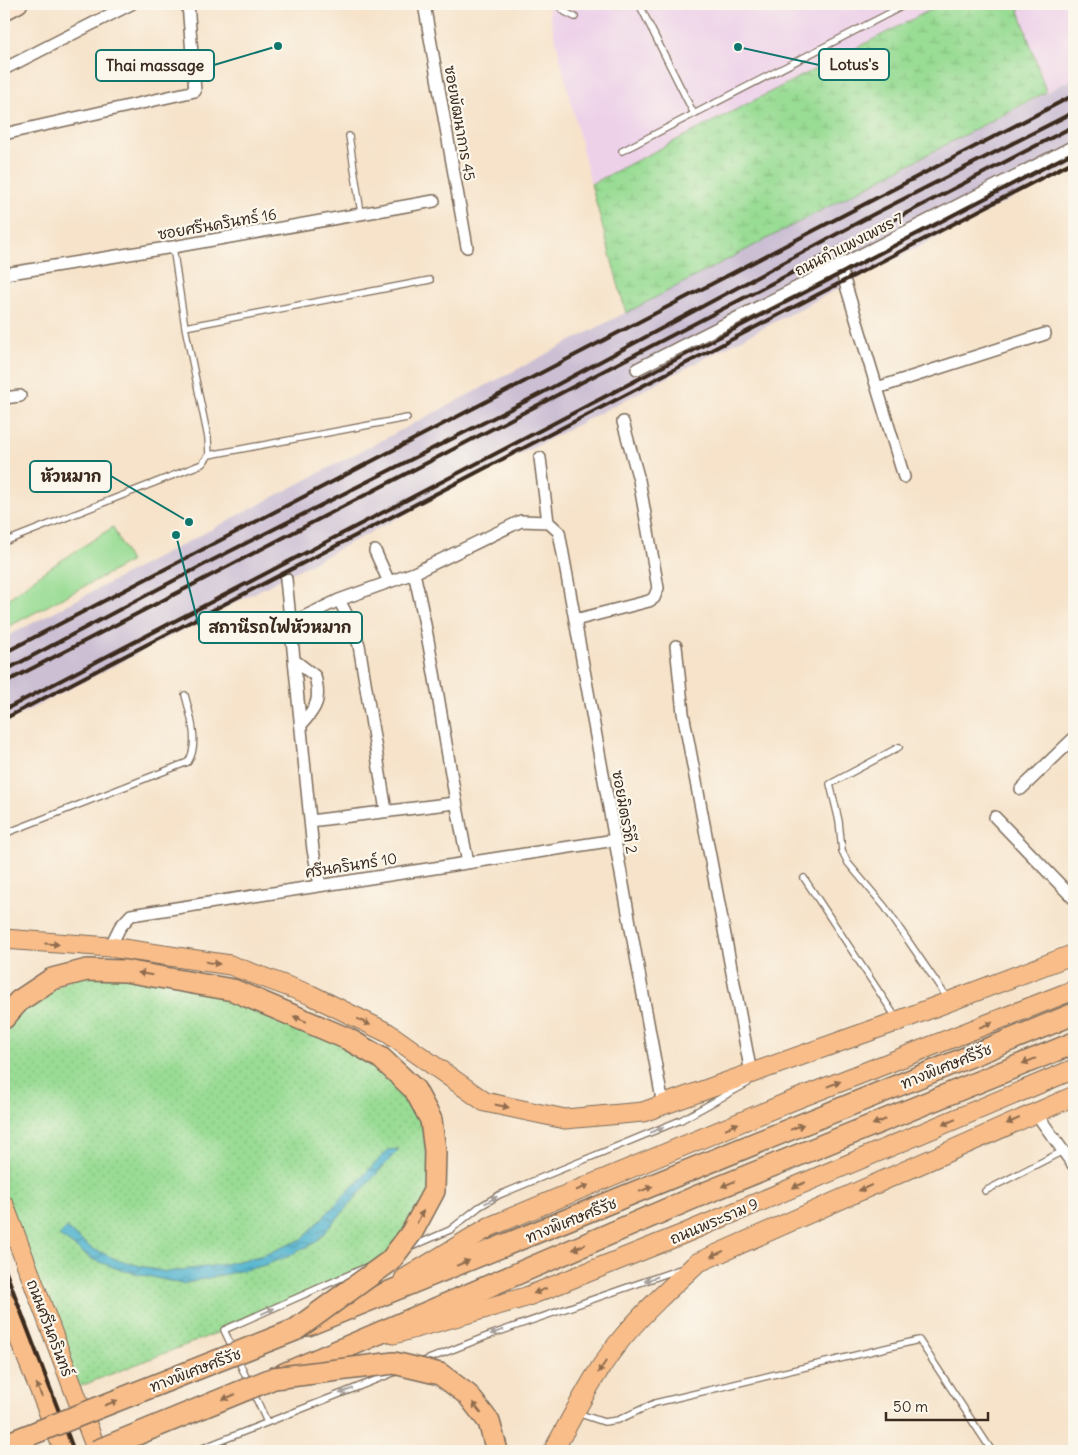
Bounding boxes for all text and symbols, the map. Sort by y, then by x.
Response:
callout: Lotus's [819,49,889,80]
callout: Thai massage [96,50,214,81]
text: Lotus's [829,54,879,74]
text: Thai massage [106,55,205,76]
street label: ซอยพัฒนาการ 45 [441,64,479,182]
street label: ซอยศรีนครินทร์ 16 [156,204,278,244]
street label: ถนนกำแพงเพชร 7 [791,208,907,280]
callout: หัวหมาก [30,461,111,492]
text: หัวหมาก [41,466,101,486]
callout: สถานีรถไฟหัวหมาก [199,612,362,643]
text: สถานีรถไฟหัวหมาก [209,616,351,637]
street label: ซอยมิตรวิถี 2 [608,769,642,855]
street label: ศรีนครินทร์ 10 [304,848,398,882]
one-way arrow [45,940,61,948]
one-way arrow [206,959,222,967]
one-way arrow [137,970,153,978]
one-way arrow [293,1014,307,1022]
one-way arrow [357,1018,371,1026]
one-way arrow [979,1020,993,1028]
street label: ทางพิเศษศรีรัช [898,1039,995,1093]
one-way arrow [1021,1057,1036,1065]
one-way arrow [827,1080,842,1087]
one-way arrow [494,1102,509,1110]
one-way arrow [1006,1118,1020,1126]
one-way arrow [872,1119,886,1127]
one-way arrow [942,1119,956,1127]
one-way arrow [725,1121,739,1129]
one-way arrow [790,1123,805,1131]
one-way arrow [650,1125,664,1133]
one-way arrow [721,1180,735,1188]
one-way arrow [792,1182,806,1190]
one-way arrow [575,1184,590,1192]
one-way arrow [639,1184,653,1192]
one-way arrow [858,1184,872,1192]
street label: ทางพิเศษศรีรัช [523,1193,620,1247]
street label: ถนนพระราม 9 [667,1194,761,1248]
one-way arrow [484,1195,498,1204]
one-way arrow [416,1210,424,1224]
one-way arrow [572,1244,586,1252]
one-way arrow [710,1251,724,1259]
one-way arrow [456,1259,471,1267]
one-way arrow [643,1276,658,1283]
street label: ถนนศรีนครินทร์ [23,1277,77,1380]
one-way arrow [532,1287,547,1295]
one-way arrow [261,1306,275,1314]
one-way arrow [489,1328,504,1336]
street label: ทางพิเศษศรีรัช [147,1344,244,1396]
one-way arrow [597,1360,607,1374]
one-way arrow [35,1383,43,1397]
one-way arrow [339,1388,353,1396]
scale bar [886,1390,988,1422]
one-way arrow [222,1393,236,1401]
text: 50 m [893,1397,928,1416]
one-way arrow [104,1398,118,1406]
one-way arrow [472,1401,483,1414]

